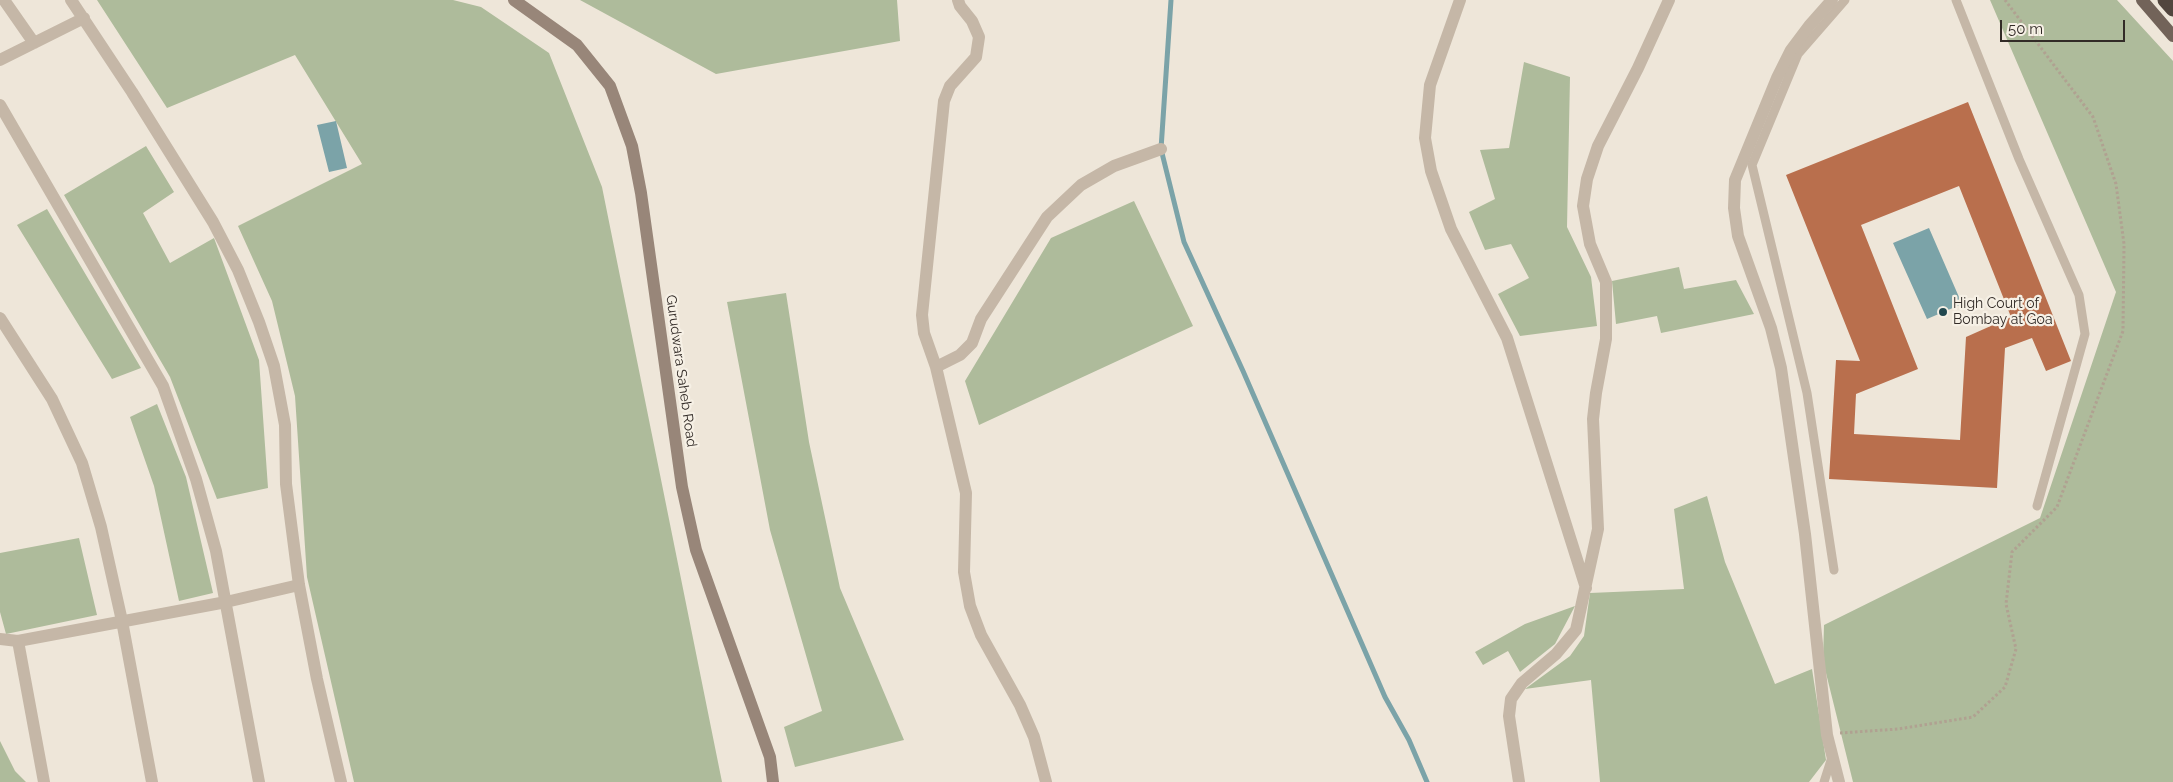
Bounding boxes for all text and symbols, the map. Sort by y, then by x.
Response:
scale bar [2003,10,2128,42]
text: 50 m [2008,20,2043,38]
street label: Gurudwara Saheb Road [662,294,700,448]
place label: High Court of Bombay at Goa [1953,296,2053,328]
marker: High Court of Bombay at Goa [1937,306,1949,318]

